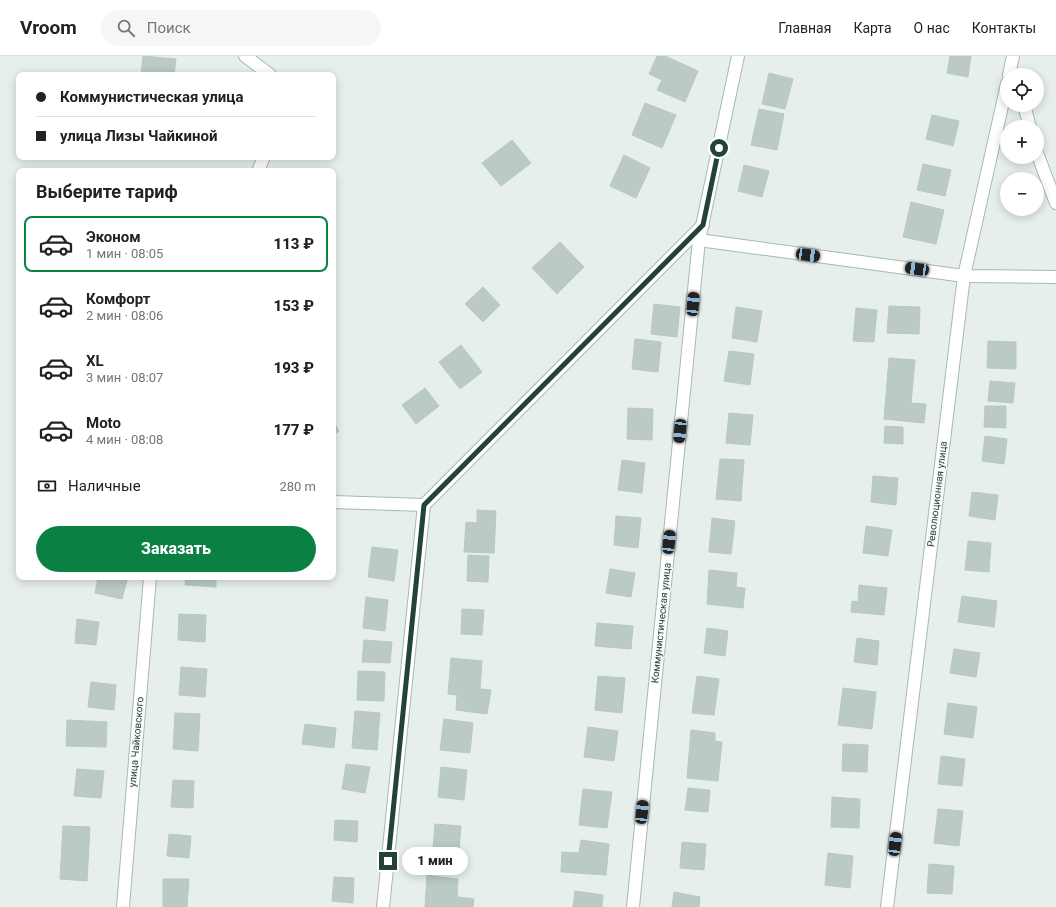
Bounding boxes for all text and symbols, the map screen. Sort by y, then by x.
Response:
search box [101,10,381,46]
text: Vroom [20,16,77,39]
icon: search [115,17,137,39]
text: Поиск [147,19,191,37]
text: Главная [778,20,831,36]
text: Карта [853,20,892,36]
text: О нас [914,20,950,36]
text: Контакты [972,20,1036,36]
map controls [1000,68,1044,216]
button: locate [1000,68,1044,112]
text: Коммунистическая улица [60,88,243,106]
button: + [1000,120,1044,164]
text: улица Лизы Чайкиной [60,127,217,145]
route start [710,139,728,157]
button: − [1000,172,1044,216]
text: Выберите тариф [36,181,178,202]
icon: car [38,226,74,262]
text: Эконом [86,228,141,246]
text: 113 ₽ [274,235,314,253]
text: 1 мин · 08:05 [86,246,163,261]
car [795,247,821,263]
car [904,261,930,277]
icon: car [38,288,74,324]
text: Комфорт [86,290,150,308]
car [686,292,700,316]
text: 153 ₽ [274,297,314,315]
text: 2 мин · 08:06 [86,308,163,323]
icon: car [38,350,74,386]
text: XL [86,352,104,370]
text: 193 ₽ [274,359,314,377]
text: 3 мин · 08:07 [86,370,163,385]
icon: car [38,412,74,448]
text: Moto [86,414,121,432]
car [673,418,687,444]
text: 177 ₽ [274,421,314,439]
text: 4 мин · 08:08 [86,432,163,447]
street label: Революционная улица [925,440,949,548]
icon: cash [36,475,58,497]
text: Наличные [68,477,141,495]
text: 280 m [279,479,316,494]
button: Заказать [36,526,316,572]
car [662,529,676,555]
street label: Коммунистическая улица [649,562,673,684]
street label: улица Чайковского [127,696,145,788]
car [635,799,649,825]
car [888,831,902,857]
callout: 1 мин [402,847,468,875]
route end [379,852,397,870]
text: 1 мин [417,853,453,868]

